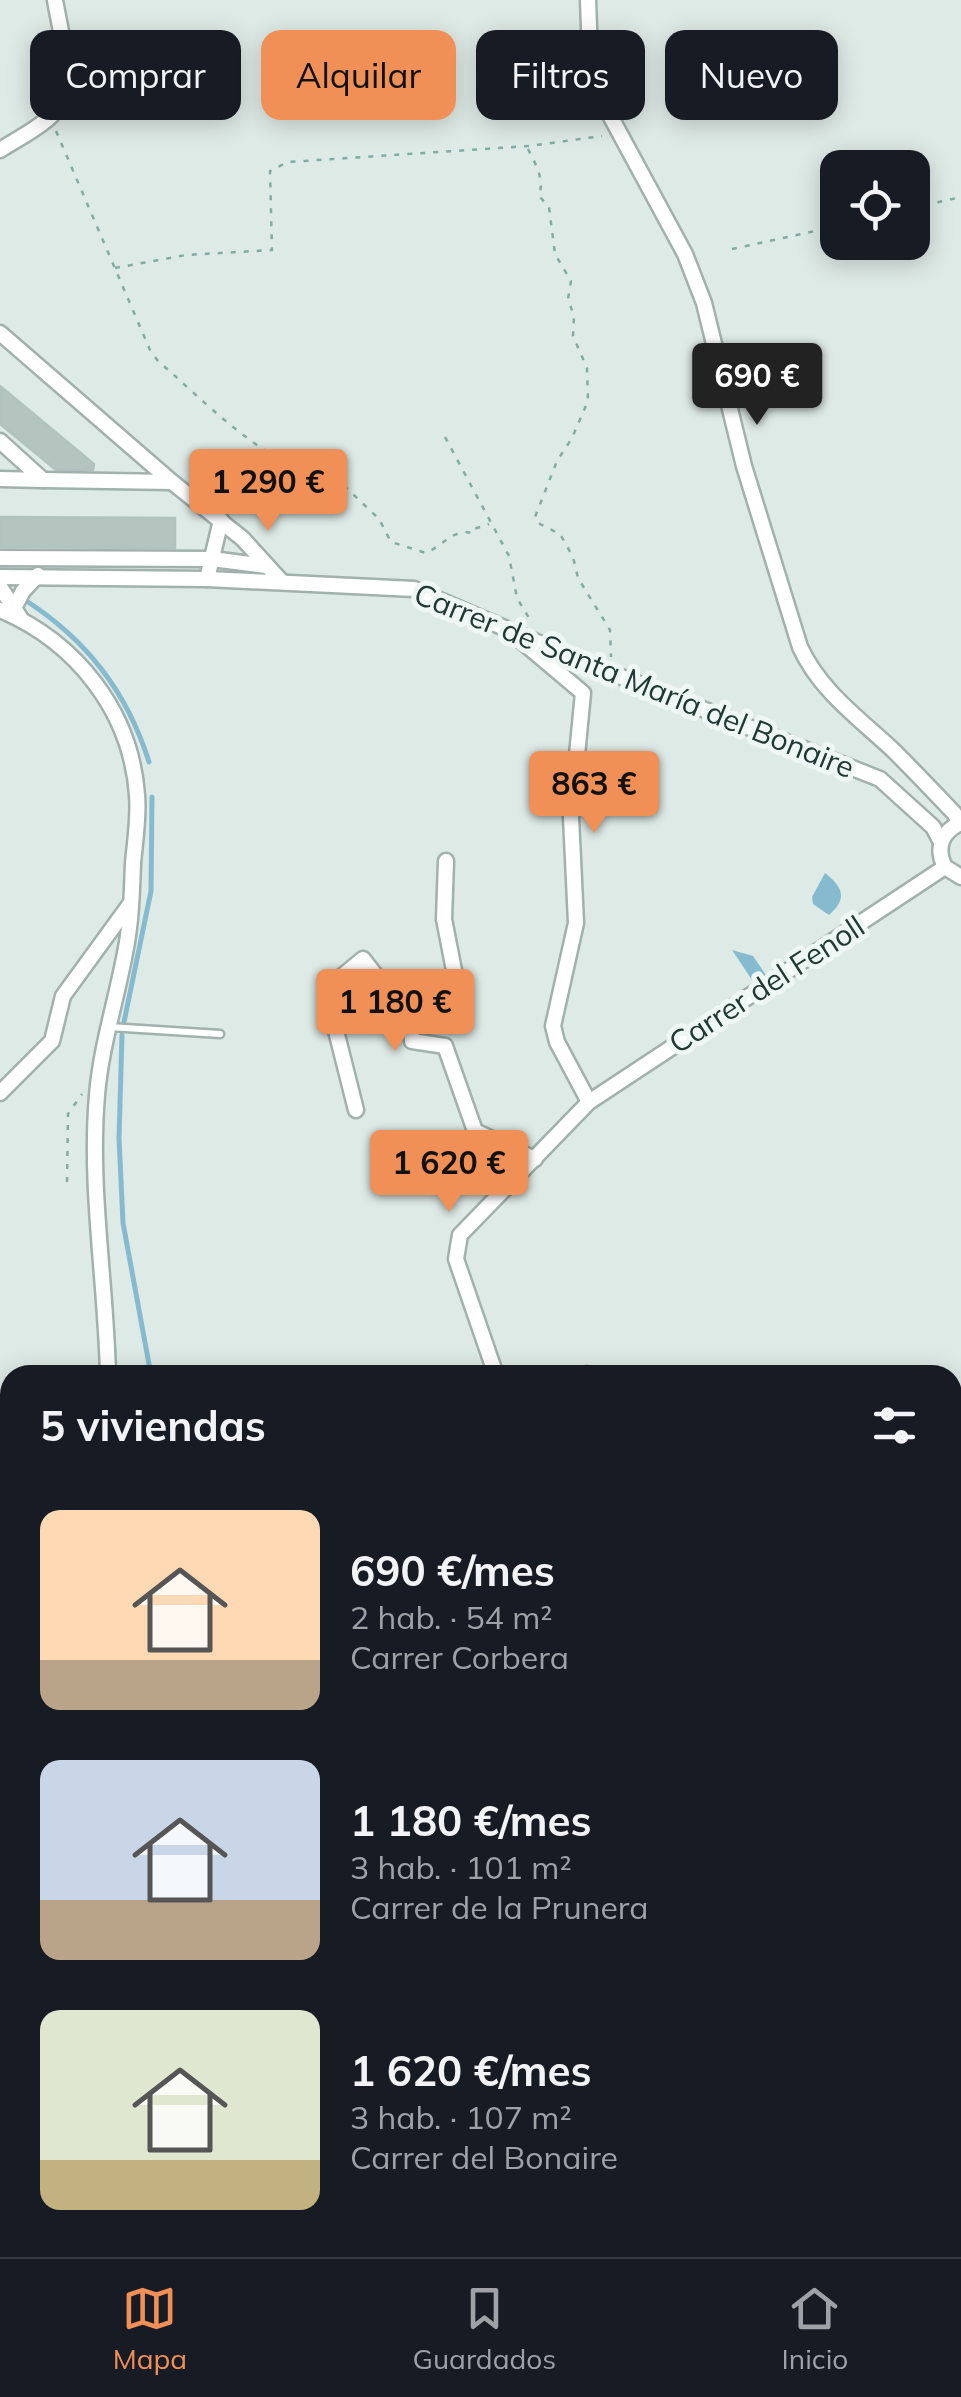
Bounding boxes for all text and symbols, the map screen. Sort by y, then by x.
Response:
chip: Comprar [30,30,241,120]
chip: Alquilar [261,30,456,120]
chip: Filtros [476,30,645,120]
chip: Nuevo [665,30,838,120]
map controls [820,150,930,260]
button: locate [820,150,930,260]
pin: 690 € [687,343,827,428]
text: 690 € [714,355,800,395]
pin: 1 290 € [176,449,360,534]
text: 1 290 € [211,461,325,501]
street label: Carrer de Santa María del Bonaire [409,574,860,786]
pin: 863 € [524,751,664,836]
text: 863 € [551,763,637,803]
street label: Carrer del Fenoll [662,907,871,1062]
pin: 1 180 € [303,969,487,1054]
text: 1 180 € [338,981,452,1021]
pin: 1 620 € [357,1130,541,1215]
text: 1 620 € [392,1142,506,1182]
icon: filters [867,1398,922,1453]
text: 5 viviendas [40,1399,266,1452]
text: 690 €/mes [350,1544,555,1597]
icon: home [120,1550,240,1670]
text: 2 hab. · 54 m² [350,1597,552,1637]
text: Carrer Corbera [350,1637,569,1677]
text: 1 180 €/mes [350,1794,592,1847]
icon: home [120,1800,240,1920]
text: 3 hab. · 101 m² [350,1847,572,1887]
text: Carrer de la Prunera [350,1887,649,1927]
text: 1 620 €/mes [350,2044,592,2097]
icon: home [120,2050,240,2170]
text: 3 hab. · 107 m² [350,2097,572,2137]
text: Carrer del Bonaire [350,2137,618,2177]
tab: Mapa [113,2281,187,2376]
tab: Guardados [412,2281,556,2376]
tab: Inicio [781,2281,848,2376]

